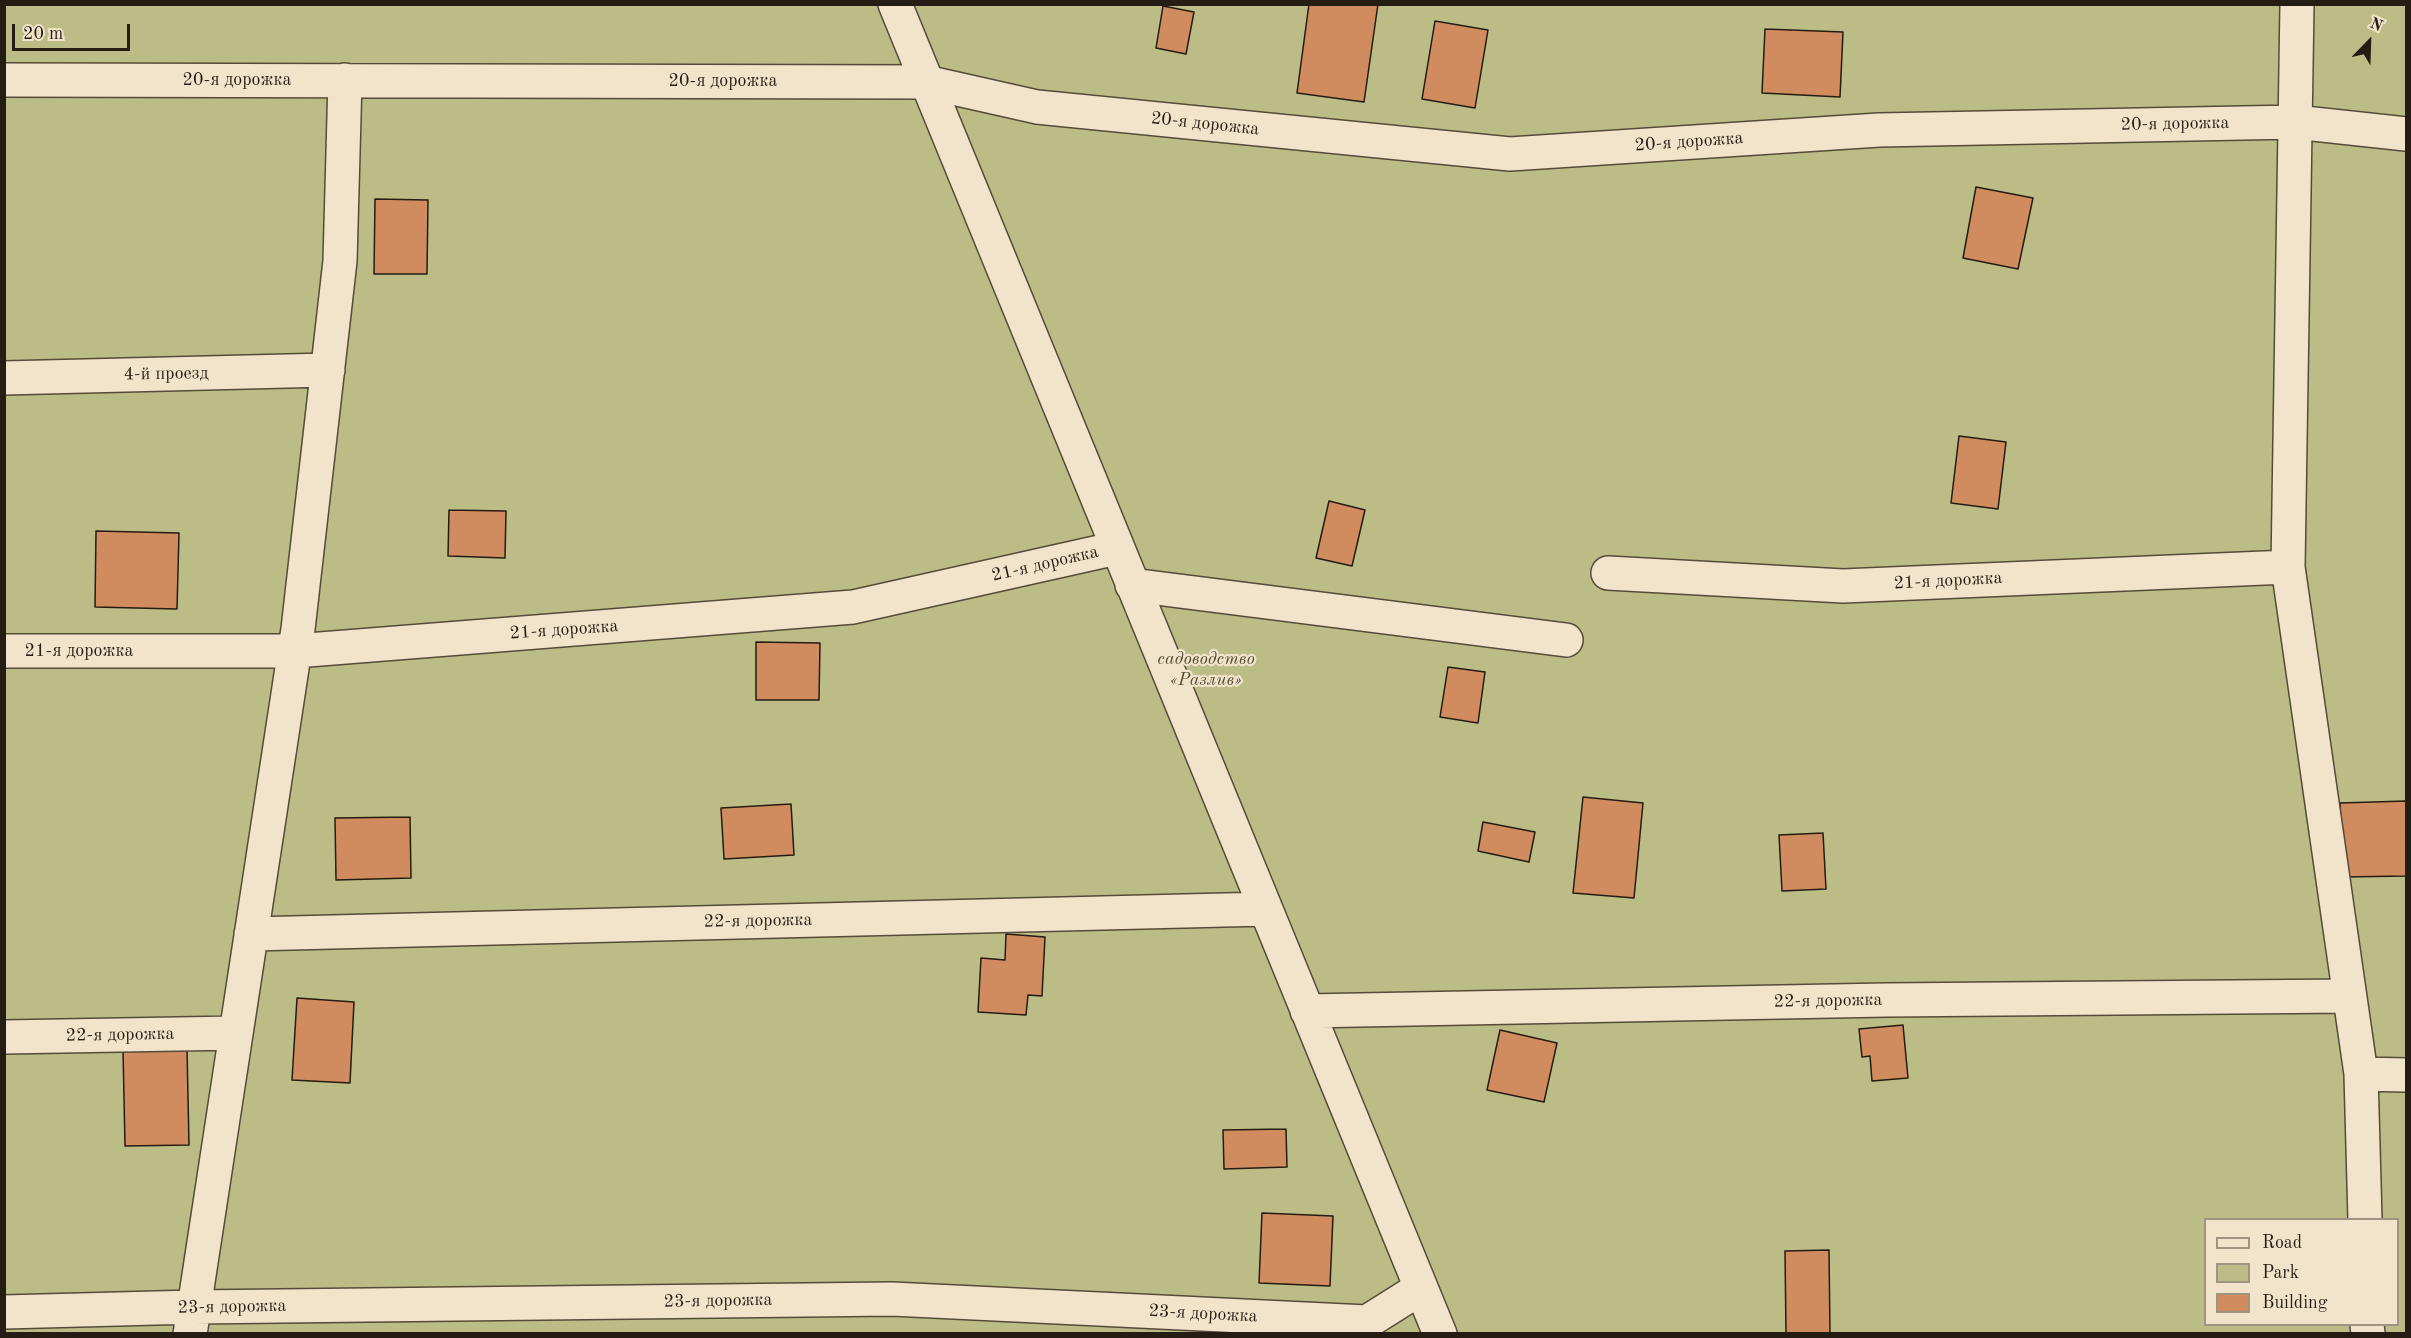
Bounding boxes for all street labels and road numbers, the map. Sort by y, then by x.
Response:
street label: 20-я дорожка [183,69,291,91]
street label: 20-я дорожка [669,70,777,92]
street label: 20-я дорожка [1150,108,1260,140]
street label: 20-я дорожка [2120,112,2230,136]
street label: 20-я дорожка [1634,127,1744,157]
street label: 4-й проезд [123,362,209,386]
street label: 21-я дорожка [990,541,1100,587]
street label: 21-я дорожка [1893,567,2003,595]
street label: 21-я дорожка [509,615,619,645]
street label: 21-я дорожка [25,640,133,662]
street label: 22-я дорожка [703,909,813,933]
street label: 22-я дорожка [1773,989,1883,1013]
street label: 22-я дорожка [65,1023,175,1047]
street label: 23-я дорожка [663,1289,773,1313]
street label: 23-я дорожка [177,1295,287,1319]
street label: 23-я дорожка [1148,1300,1258,1328]

